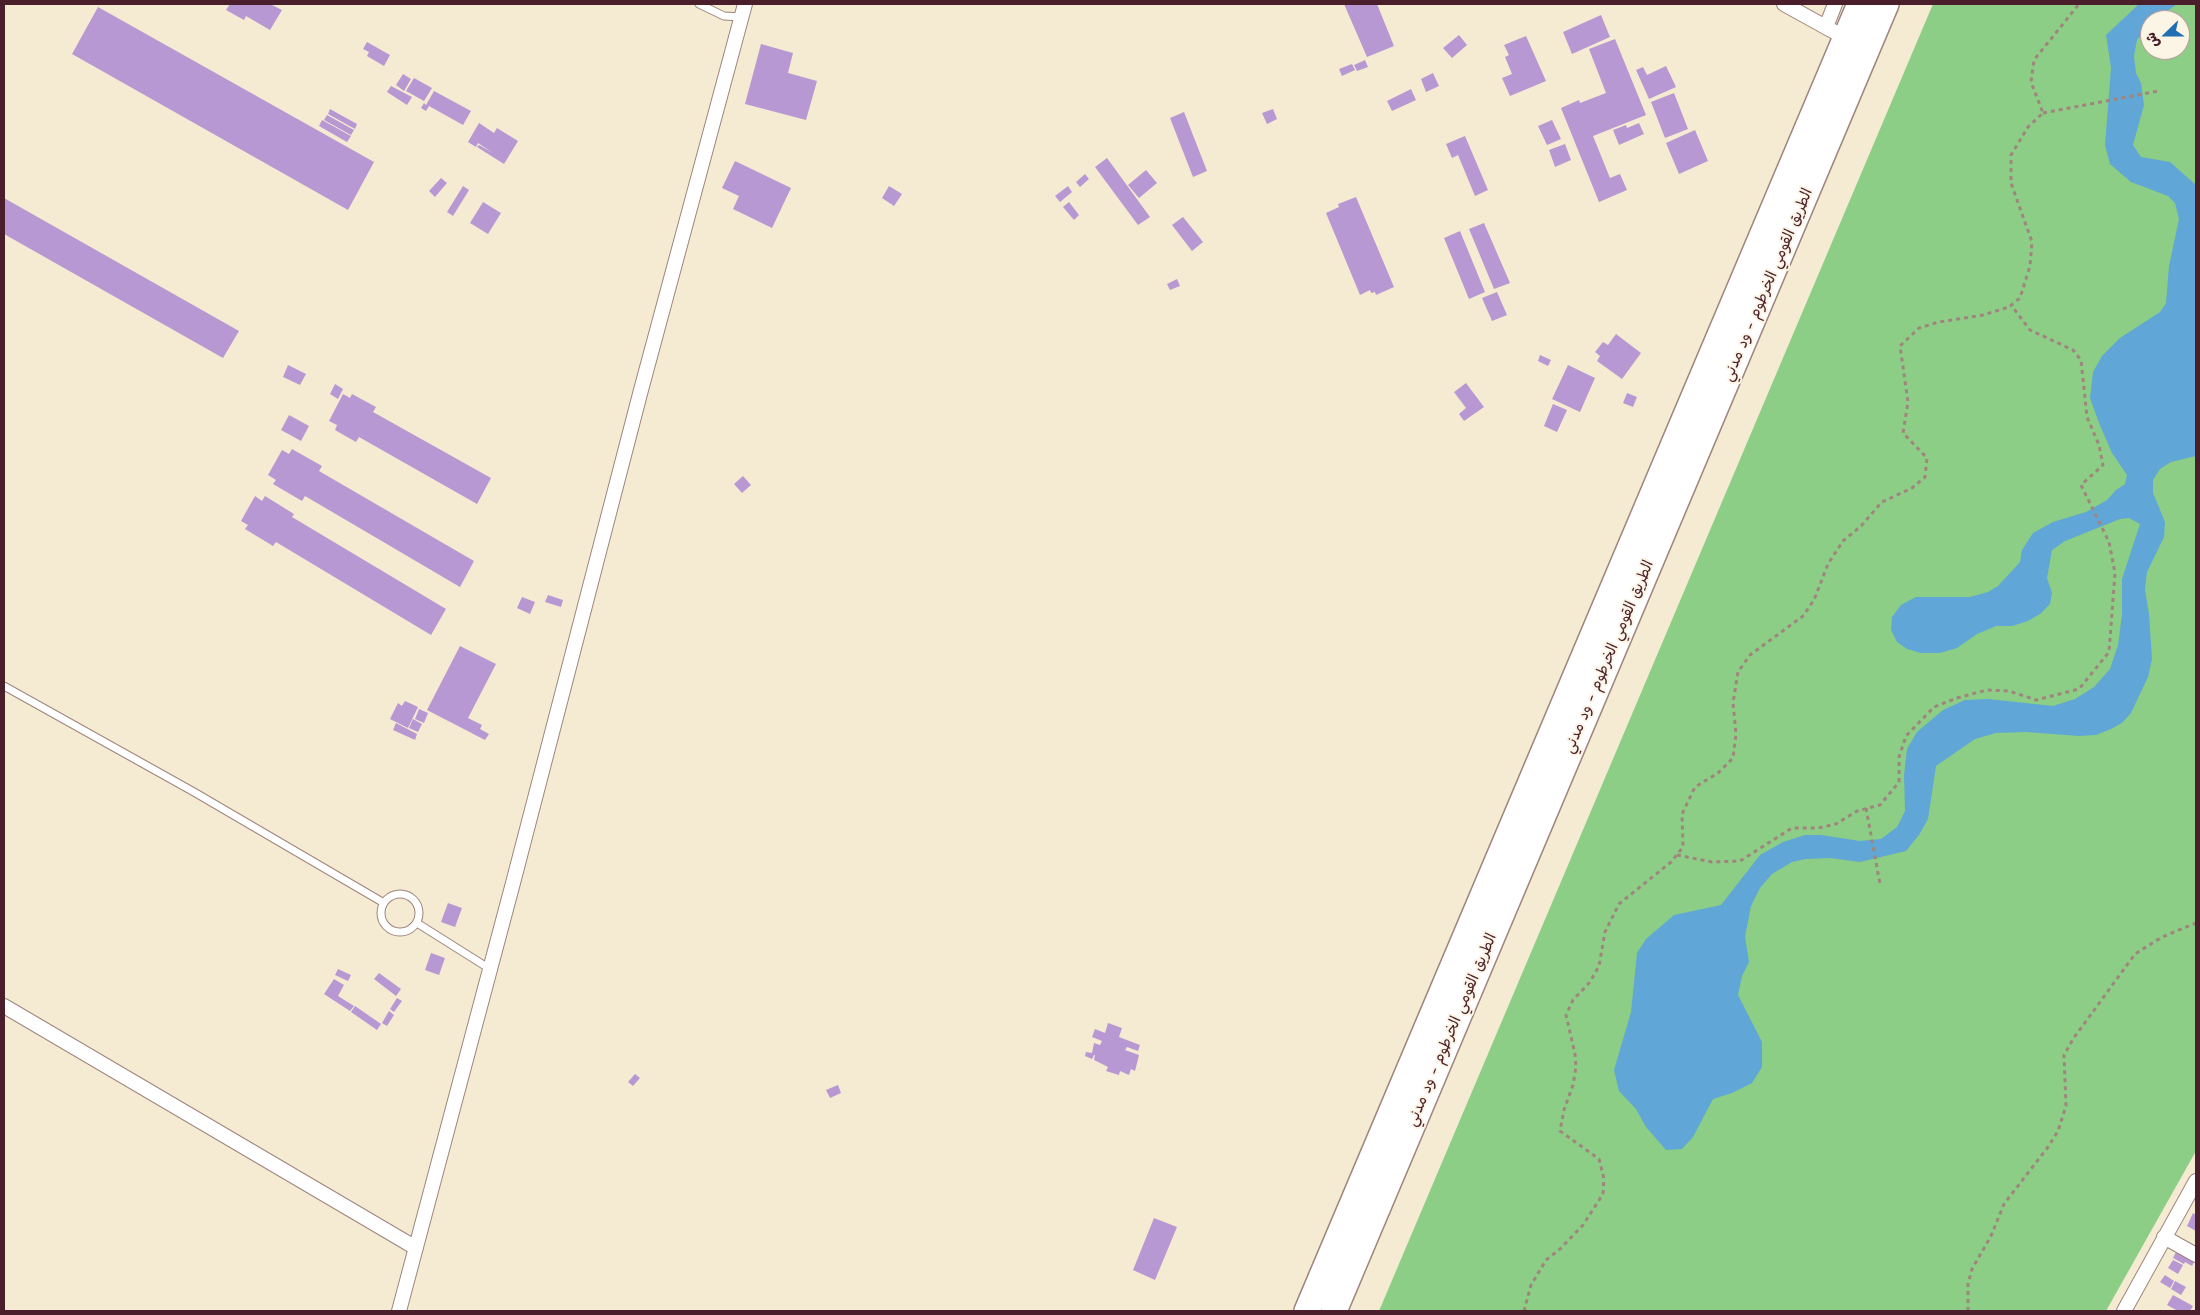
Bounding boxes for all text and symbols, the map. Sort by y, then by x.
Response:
north arrow [2140,10,2190,60]
text: ش [2141,30,2163,51]
street label: الطريق القومي الخرطوم - ود مدني [1719,186,1817,384]
street label: الطريق القومي الخرطوم - ود مدني [1560,558,1658,756]
street label: الطريق القومي الخرطوم - ود مدني [1403,931,1501,1129]

